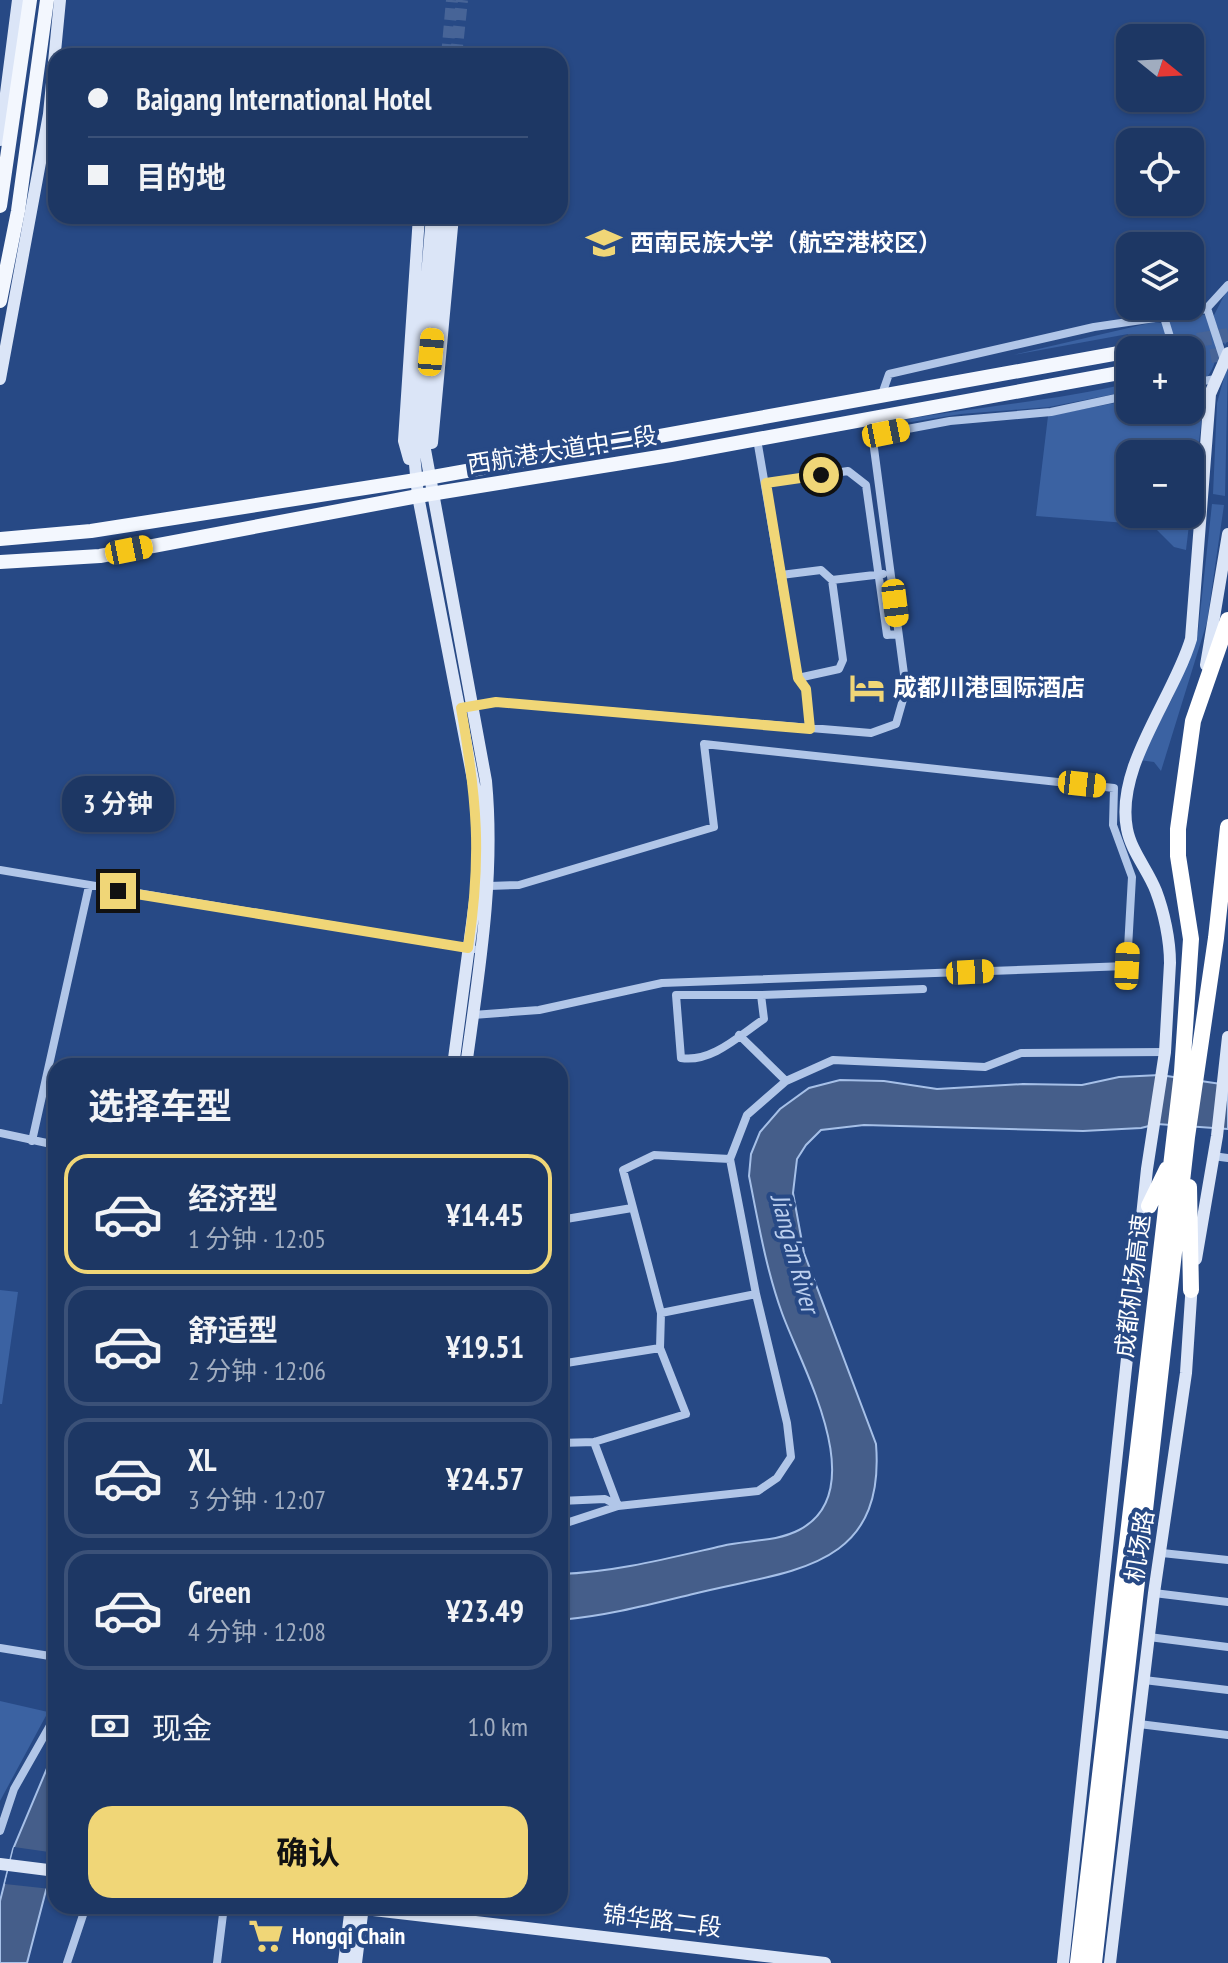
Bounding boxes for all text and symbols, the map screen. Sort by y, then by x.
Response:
north arrow [1116,24,1204,112]
map controls [1116,24,1204,528]
text: Baigang International Hotel [136,79,432,118]
button: locate [1116,128,1204,216]
text: 目的地 [136,157,226,196]
school or university icon: 西南民族大学（航空港校区） [585,224,623,262]
place label: 西南民族大学（航空港校区） [630,227,942,258]
button: layers [1116,232,1204,320]
car [417,327,445,377]
button: + [1116,336,1204,424]
car [860,417,912,449]
street label: 西航港大道中二段 [465,419,659,480]
button: − [1116,440,1204,528]
route start [803,457,839,493]
car [103,534,155,566]
car [880,578,910,628]
hotel icon: 成都川港国际酒店 [848,669,886,707]
place label: 成都川港国际酒店 [893,672,1085,703]
car [1057,770,1107,798]
callout: 3 分钟 [62,775,174,831]
text: 3 分钟 [83,787,153,820]
route end [100,873,136,909]
car [1114,941,1140,991]
car [945,959,995,985]
text: 选择车型 [88,1082,232,1129]
icon: car [92,1178,164,1250]
text: 经济型 [188,1178,278,1217]
water label: Jiang'an River [764,1189,828,1320]
text: ¥14.45 [446,1195,524,1234]
street label: 成都机场高速 [1108,1213,1157,1359]
text: 1 分钟 · 12:05 [188,1222,326,1255]
icon: car [92,1310,164,1382]
text: 舒适型 [188,1310,278,1349]
text: ¥19.51 [446,1327,524,1366]
text: 2 分钟 · 12:06 [188,1354,326,1387]
text: XL [188,1440,217,1479]
icon: car [92,1442,164,1514]
text: ¥24.57 [446,1459,524,1498]
text: 3 分钟 · 12:07 [188,1483,326,1516]
street label: 机场路 [1119,1508,1160,1584]
text: Green [188,1572,251,1611]
icon: car [92,1574,164,1646]
text: ¥23.49 [446,1591,524,1630]
text: 4 分钟 · 12:08 [188,1615,326,1648]
icon: cash [88,1704,132,1748]
text: 现金 [152,1708,212,1747]
text: 1.0 km [467,1710,528,1743]
button: 确认 [88,1806,528,1898]
street label: 锦华路二段 [601,1898,724,1943]
supermarket icon: Hongqi Chain [247,1917,285,1955]
place label: Hongqi Chain [292,1920,405,1951]

